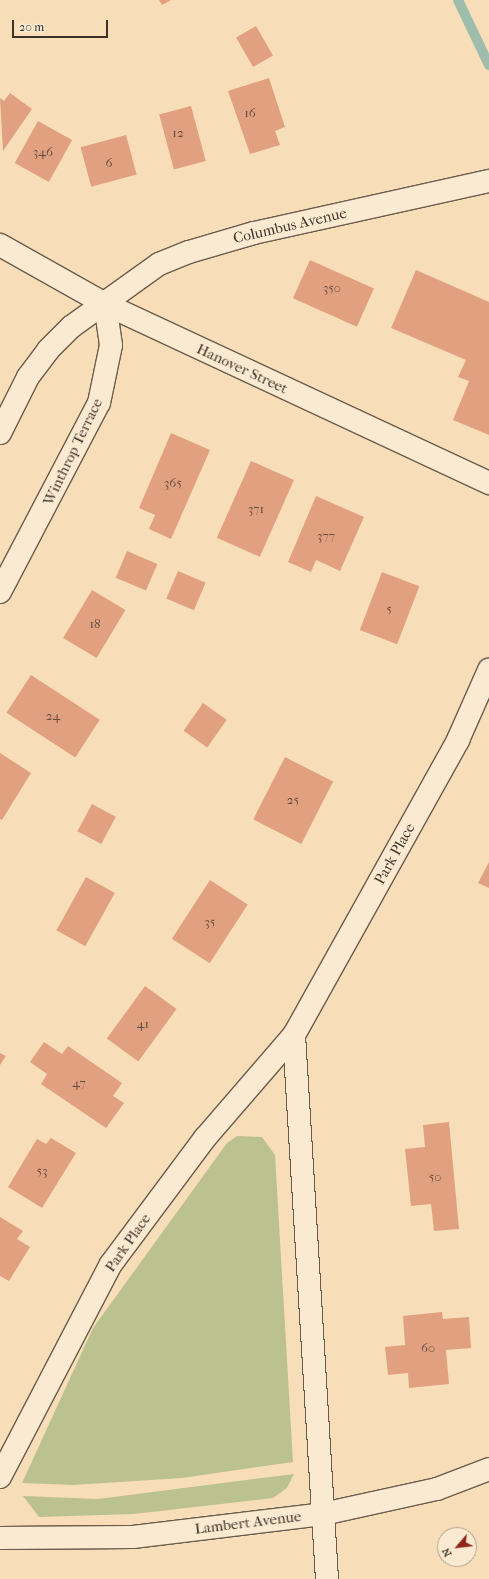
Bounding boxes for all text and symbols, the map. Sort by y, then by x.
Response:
scale bar [14,12,110,38]
text: 20 m [19,20,44,34]
house number: 16 [244,105,256,121]
house number: 12 [172,125,184,141]
house number: 346 [33,144,53,160]
house number: 6 [105,155,113,171]
street label: Columbus Avenue [231,204,349,248]
house number: 350 [323,280,341,296]
street label: Hanover Street [194,340,290,398]
street label: Winthrop Terrace [39,396,107,508]
house number: 365 [164,475,182,491]
house number: 371 [248,501,264,517]
house number: 377 [317,528,335,544]
house number: 5 [386,601,392,617]
house number: 18 [89,616,101,632]
house number: 24 [46,708,60,724]
house number: 25 [287,792,299,808]
street label: Park Place [371,820,419,888]
house number: 35 [205,914,215,930]
house number: 41 [137,1016,149,1032]
house number: 47 [72,1075,86,1091]
house number: 53 [37,1163,47,1179]
house number: 50 [429,1169,441,1185]
street label: Park Place [101,1210,155,1276]
house number: 60 [421,1340,435,1356]
street label: Lambert Avenue [194,1508,302,1538]
north arrow [437,1527,477,1567]
text: N [439,1546,455,1559]

